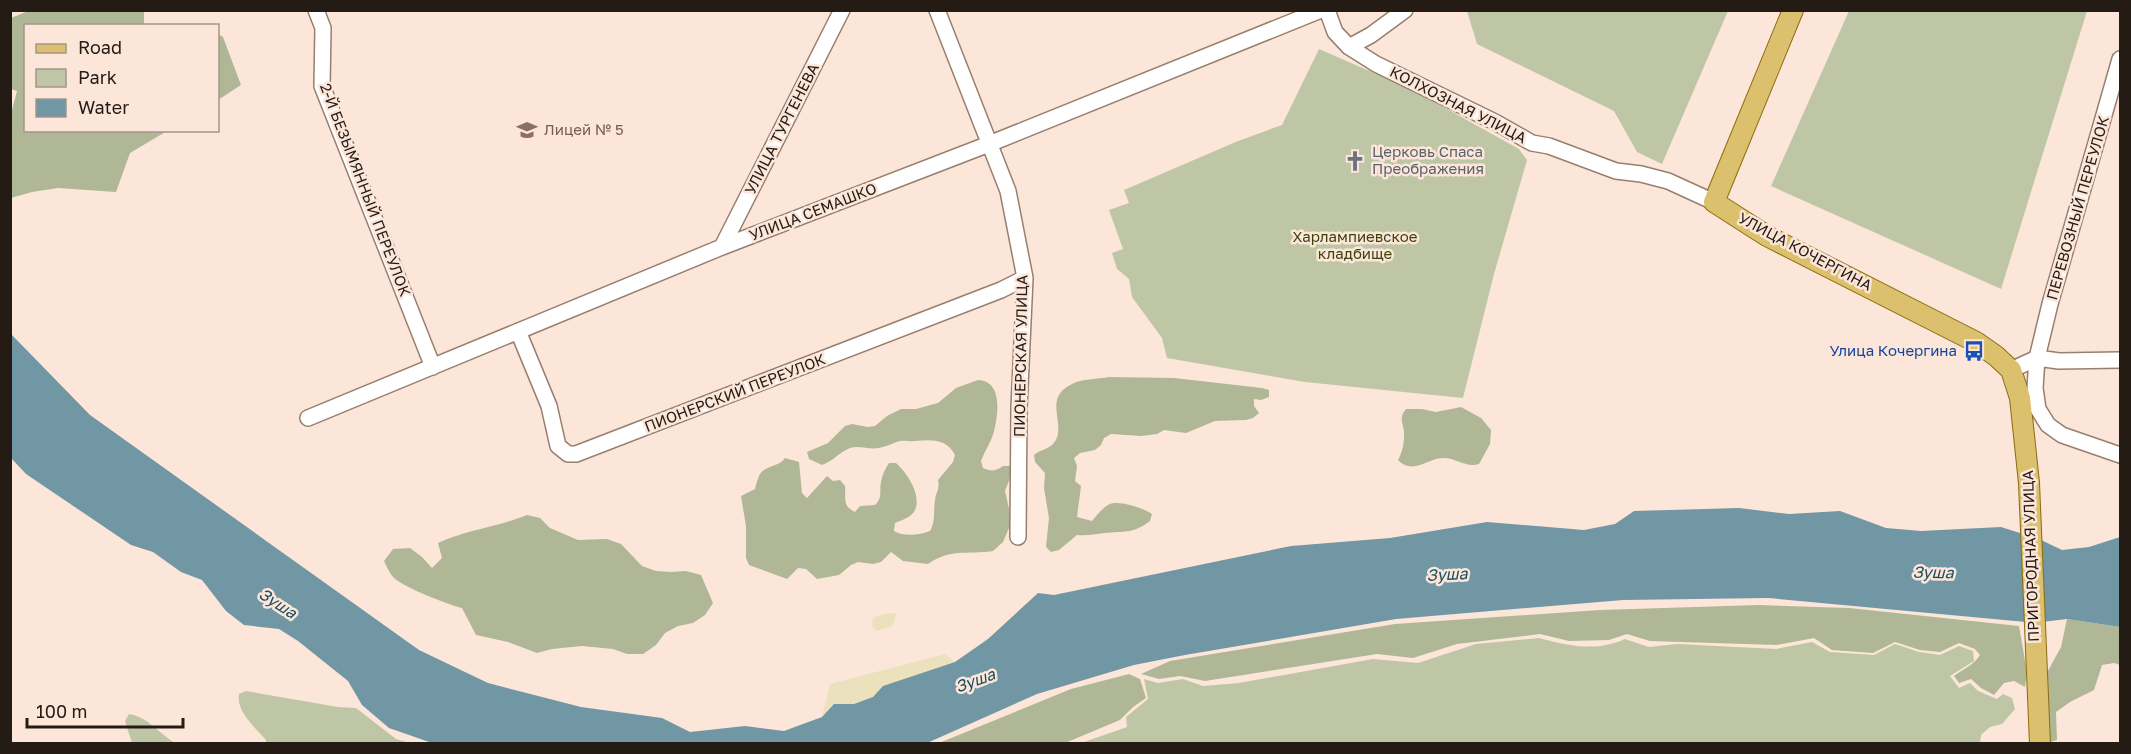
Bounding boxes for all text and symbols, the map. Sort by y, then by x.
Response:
legend [24,24,219,132]
text: Road [78,36,122,58]
street label: УЛИЦА ТУРГЕНЕВА [740,60,822,197]
street label: КОЛХОЗНАЯ УЛИЦА [1387,62,1530,146]
text: Park [78,66,117,88]
street label: 2-Й БЕЗЫМЯННЫЙ ПЕРЕУЛОК [317,80,415,299]
text: Water [78,96,129,118]
street label: ПЕРЕВОЗНЫЙ ПЕРЕУЛОК [2042,113,2112,302]
school or university icon: Лицей № 5 [515,118,539,142]
place label: Лицей № 5 [544,120,624,138]
place label: Церковь Спаса Преображения [1372,142,1484,177]
church icon: Церковь Спаса Преображения [1343,149,1367,173]
street label: УЛИЦА СЕМАШКО [746,178,879,244]
street label: УЛИЦА КОЧЕРГИНА [1736,208,1875,294]
park label: Харлампиевское кладбище [1293,227,1418,262]
street label: ПИОНЕРСКАЯ УЛИЦА [1010,275,1030,437]
bus stop icon: Улица Кочергина [1962,339,1986,363]
place label: Улица Кочергина [1829,341,1957,359]
street label: ПИОНЕРСКИЙ ПЕРЕУЛОК [642,349,828,435]
street label: ПРИГОРОДНАЯ УЛИЦА [2018,470,2042,642]
water label: Зуша [1912,562,1955,582]
water label: Зуша [1426,563,1469,585]
water label: Зуша [255,583,301,623]
water label: Зуша [952,663,999,696]
scale bar [27,691,183,729]
text: 100 m [36,700,87,722]

